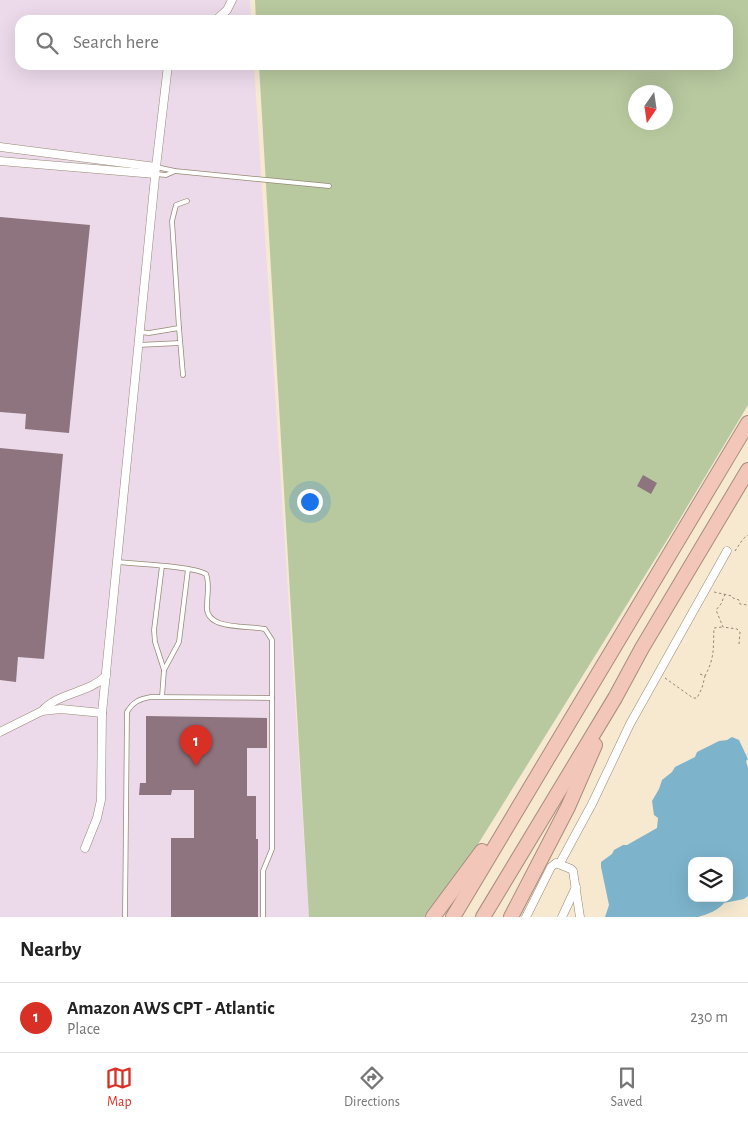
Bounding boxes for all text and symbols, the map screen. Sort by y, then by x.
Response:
search box [15,15,733,70]
icon: search [33,29,61,57]
text: Search here [73,33,159,52]
north arrow [628,85,673,130]
your location [297,489,323,515]
pin: 1 [180,725,212,766]
map controls [688,857,733,902]
button: layers [688,857,733,902]
text: Nearby [20,939,81,960]
text: Amazon AWS CPT - Atlantic [67,999,275,1018]
text: 1 [33,1009,39,1025]
text: 230 m [690,1009,728,1025]
text: Place [67,1021,100,1037]
tab: Map [105,1064,133,1111]
tab: Directions [344,1064,400,1111]
tab: Saved [611,1064,643,1111]

